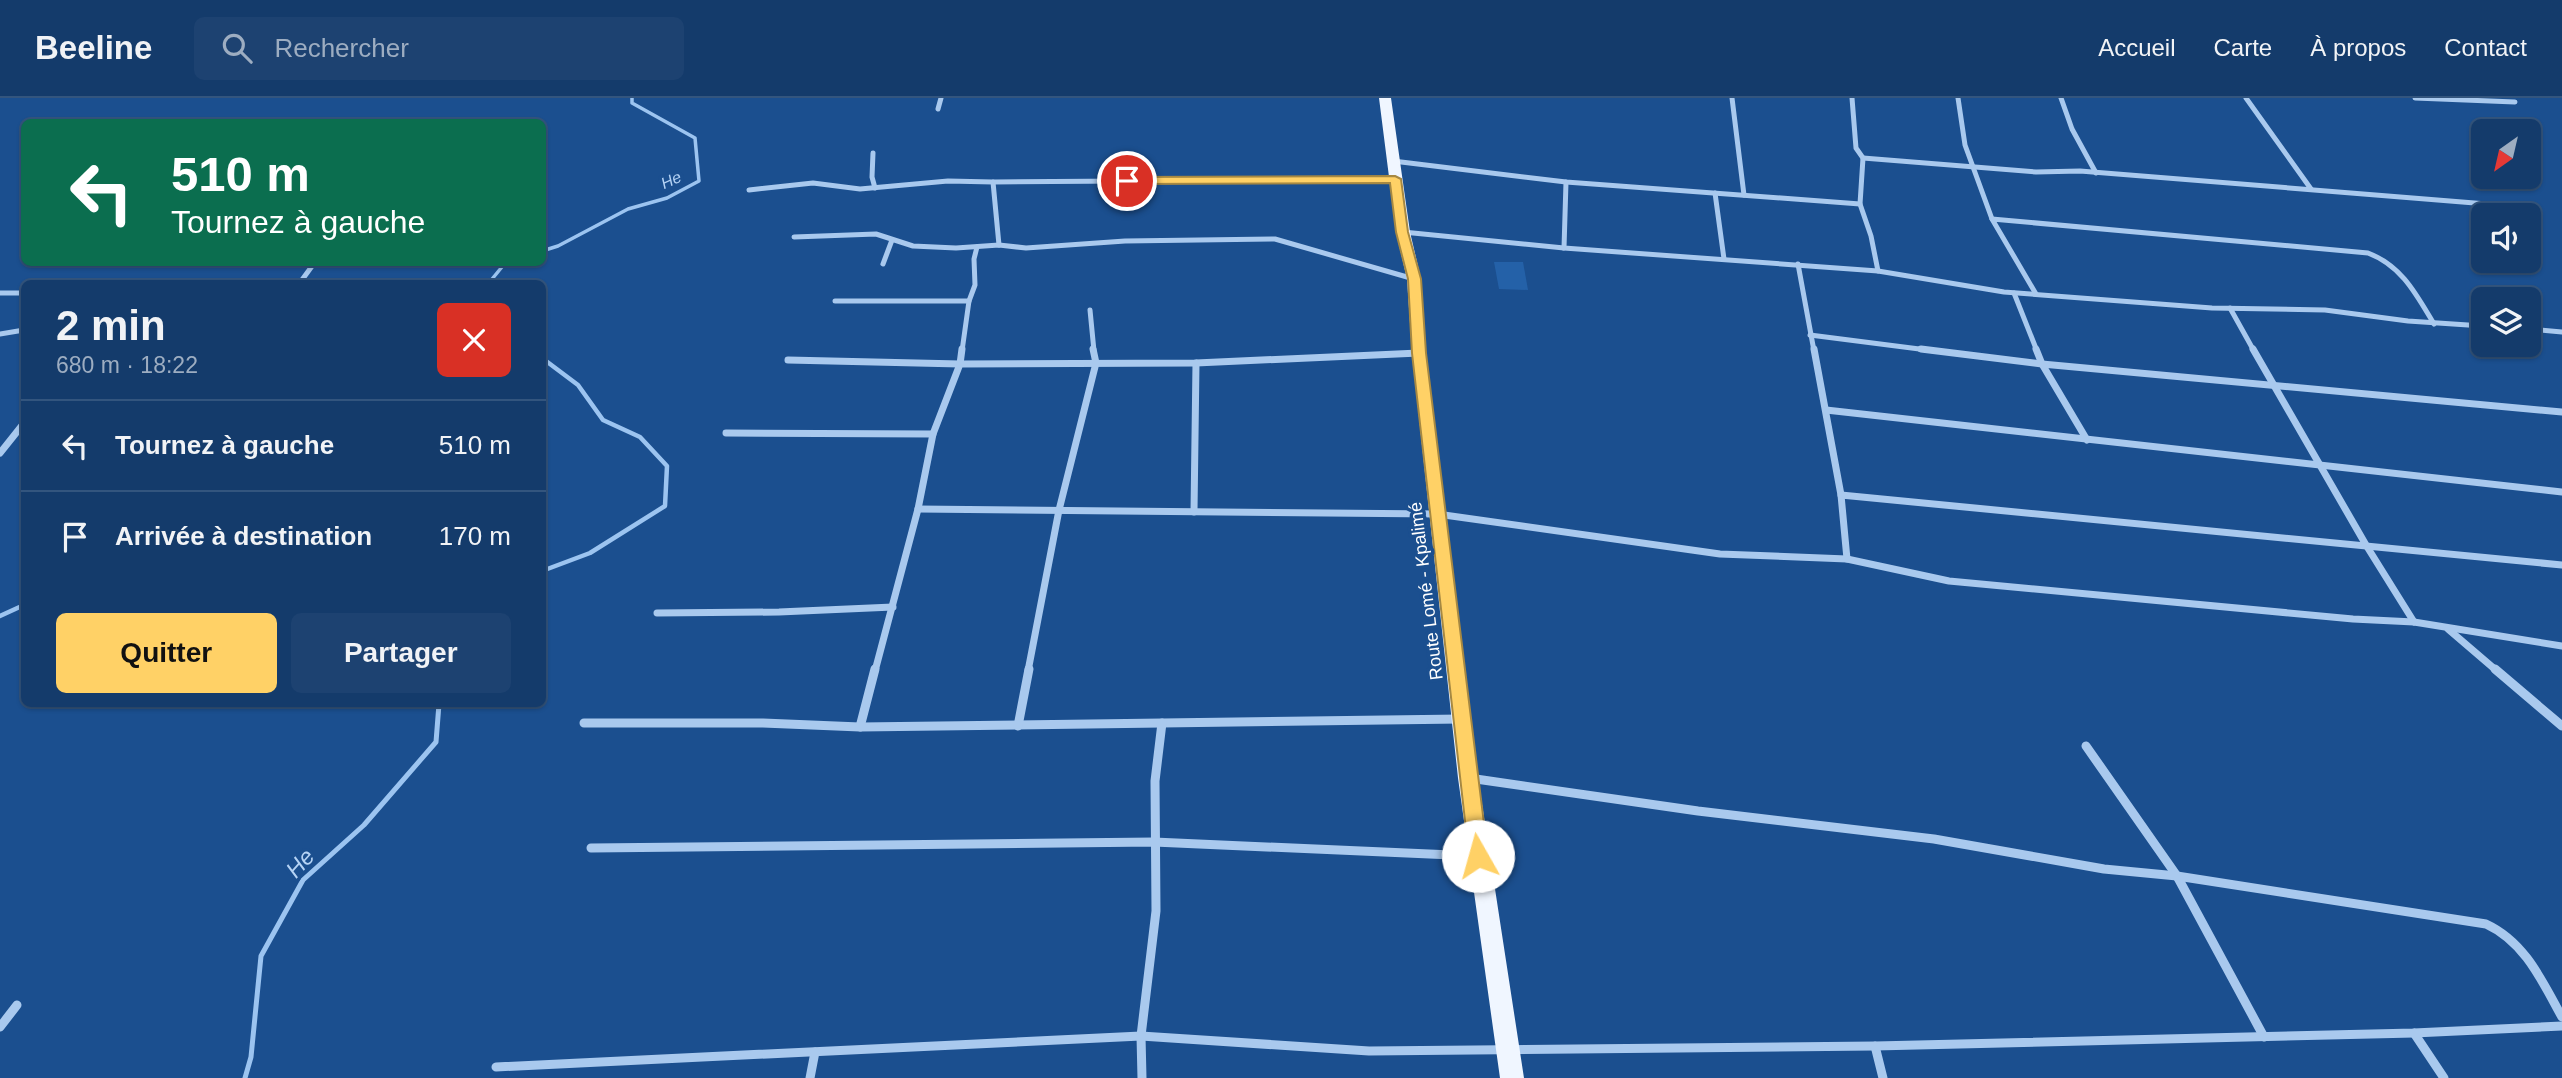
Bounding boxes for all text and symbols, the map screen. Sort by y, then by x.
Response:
search box [194,17,684,80]
text: Beeline [35,29,152,66]
icon: search [218,29,256,67]
text: Rechercher [274,33,409,63]
text: Accueil [2098,34,2176,61]
text: Carte [2214,34,2272,61]
text: À propos [2310,34,2406,61]
text: Contact [2444,34,2527,61]
north arrow [2471,119,2541,189]
map controls [2471,119,2541,357]
icon: left [56,147,147,238]
text: 510 m [171,147,310,201]
pin [1097,151,1157,211]
icon: arrive [1108,162,1146,200]
water label: He [658,168,684,192]
button: sound [2471,203,2541,273]
text: Tournez à gauche [171,204,425,240]
button: layers [2471,287,2541,357]
text: 2 min [56,302,166,349]
button: close [437,303,511,377]
text: 680 m · 18:22 [56,352,198,378]
icon: left [56,427,94,465]
text: Tournez à gauche [115,430,334,460]
text: 510 m [439,430,511,460]
street label: Route Lomé - Kpalimé [1405,501,1447,681]
icon: arrive [56,518,94,556]
text: Arrivée à destination [115,521,372,551]
text: 170 m [439,521,511,551]
button: Quitter [56,613,277,693]
button: Partager [291,613,511,693]
position arrow [1441,819,1515,893]
water label: He [281,843,319,883]

